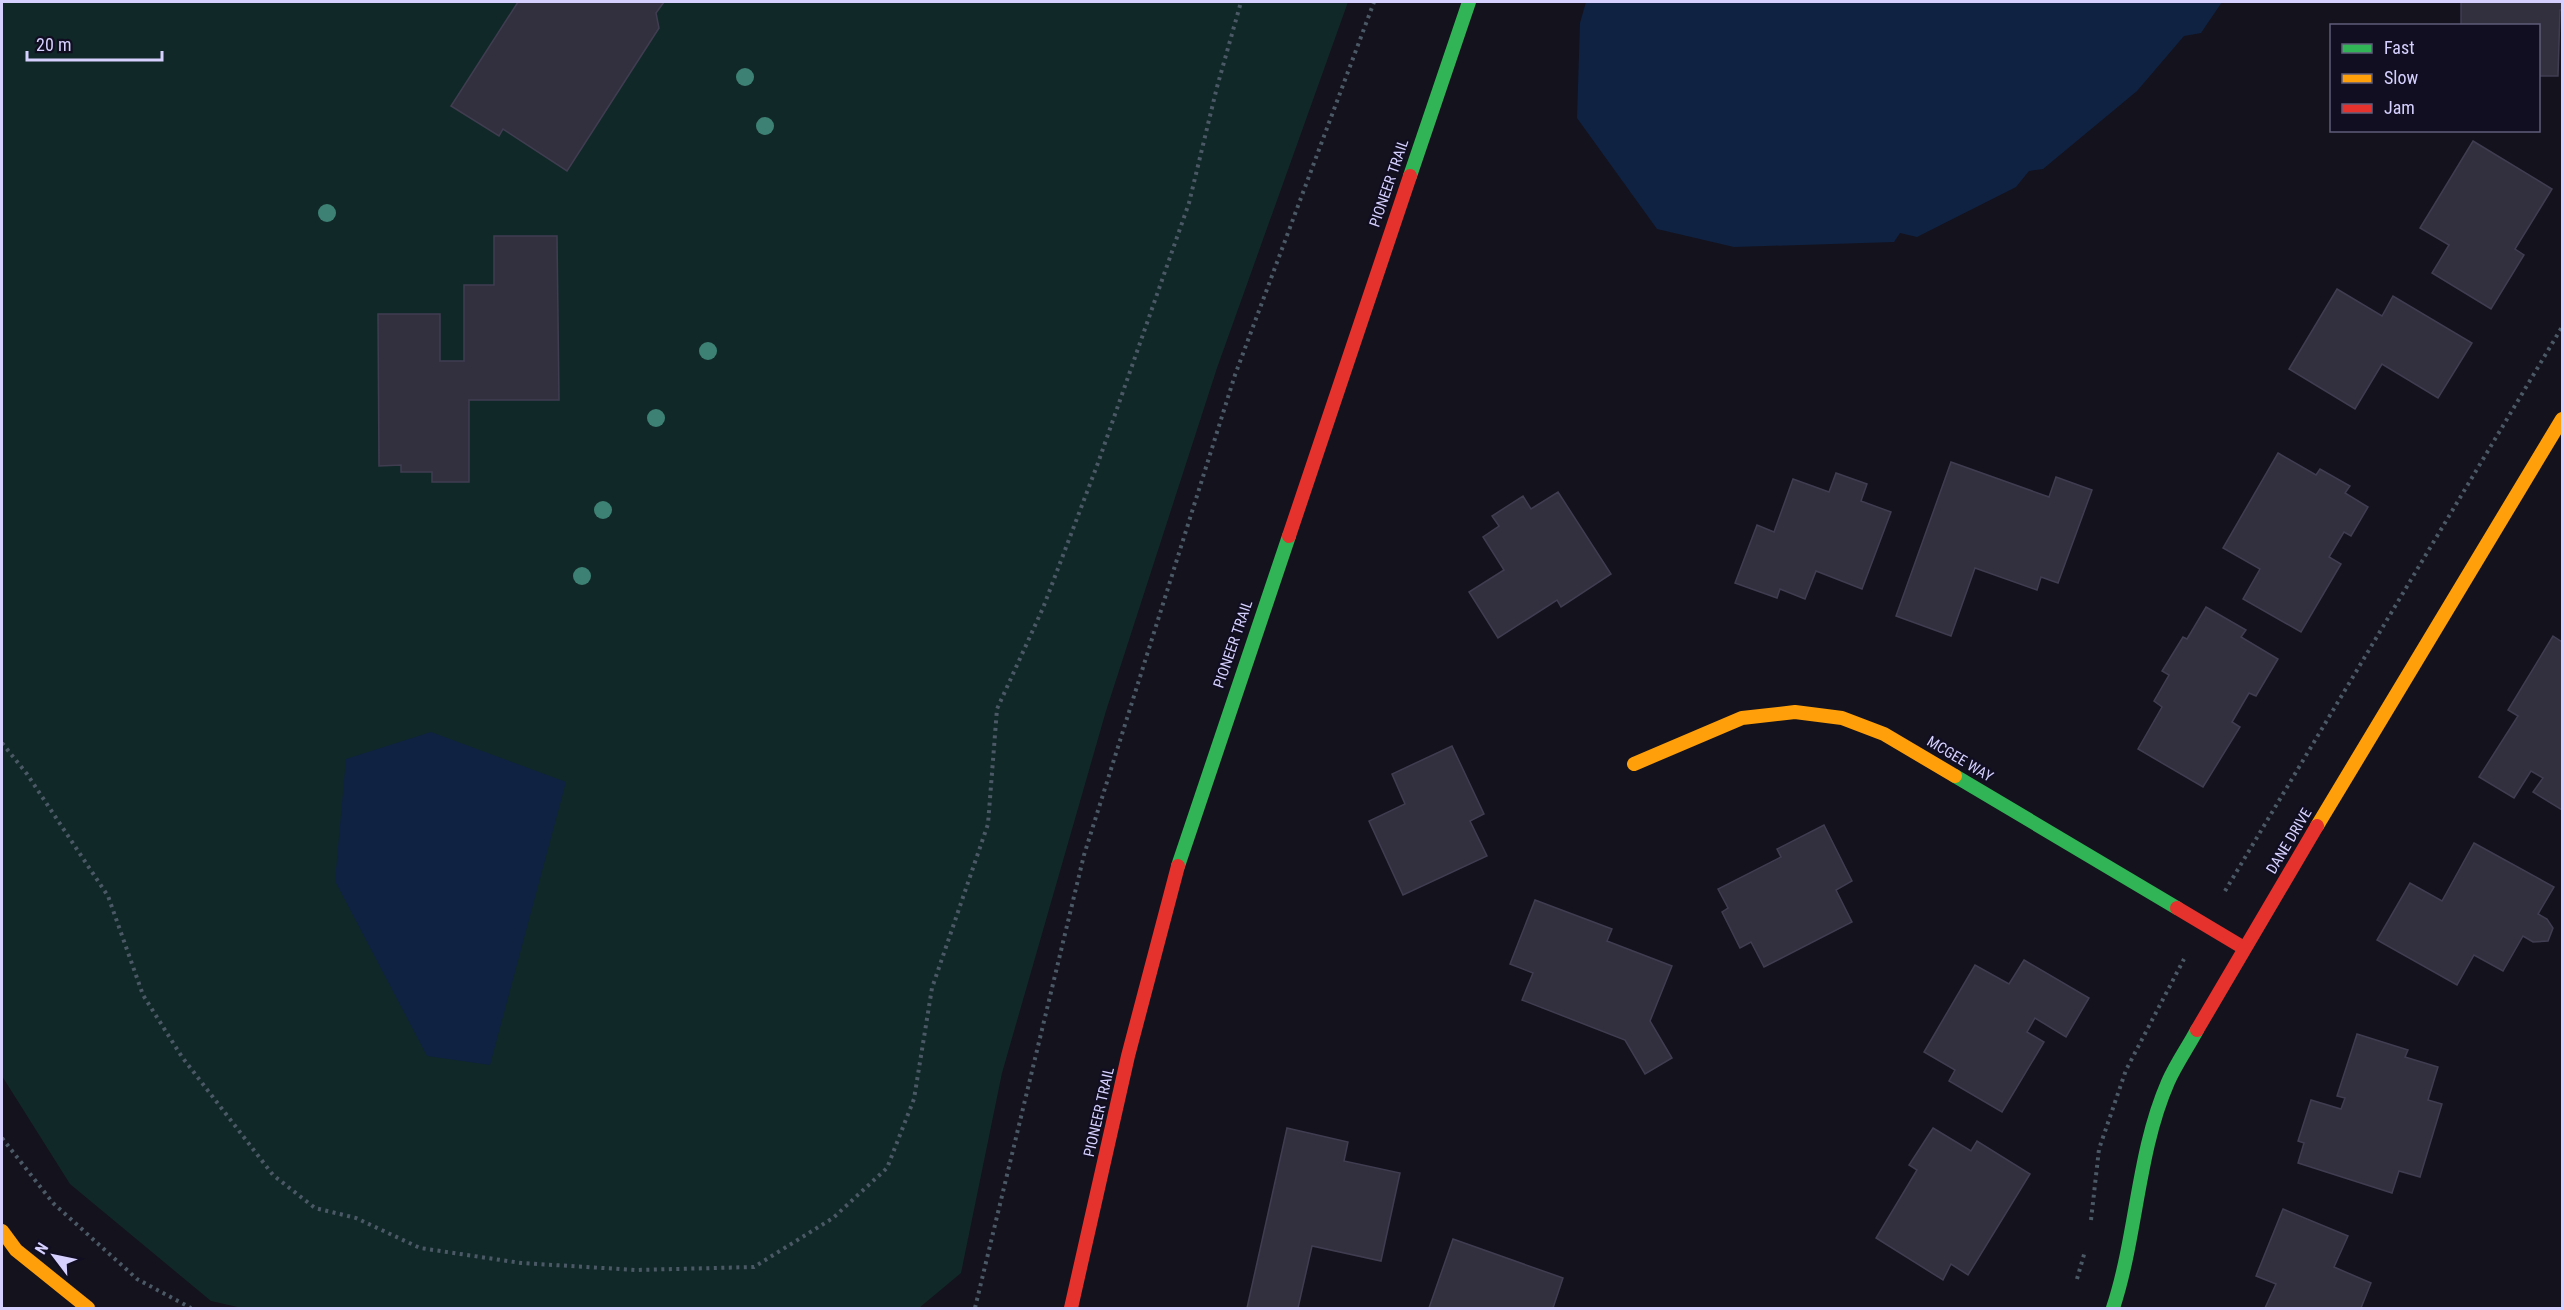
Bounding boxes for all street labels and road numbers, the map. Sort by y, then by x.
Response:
street label: PIONEER TRAIL [1366,137,1412,229]
street label: PIONEER TRAIL [1210,598,1256,690]
street label: MCGEE WAY [1924,732,1996,786]
street label: DANE DRIVE [2262,805,2316,877]
street label: PIONEER TRAIL [1080,1065,1118,1159]

